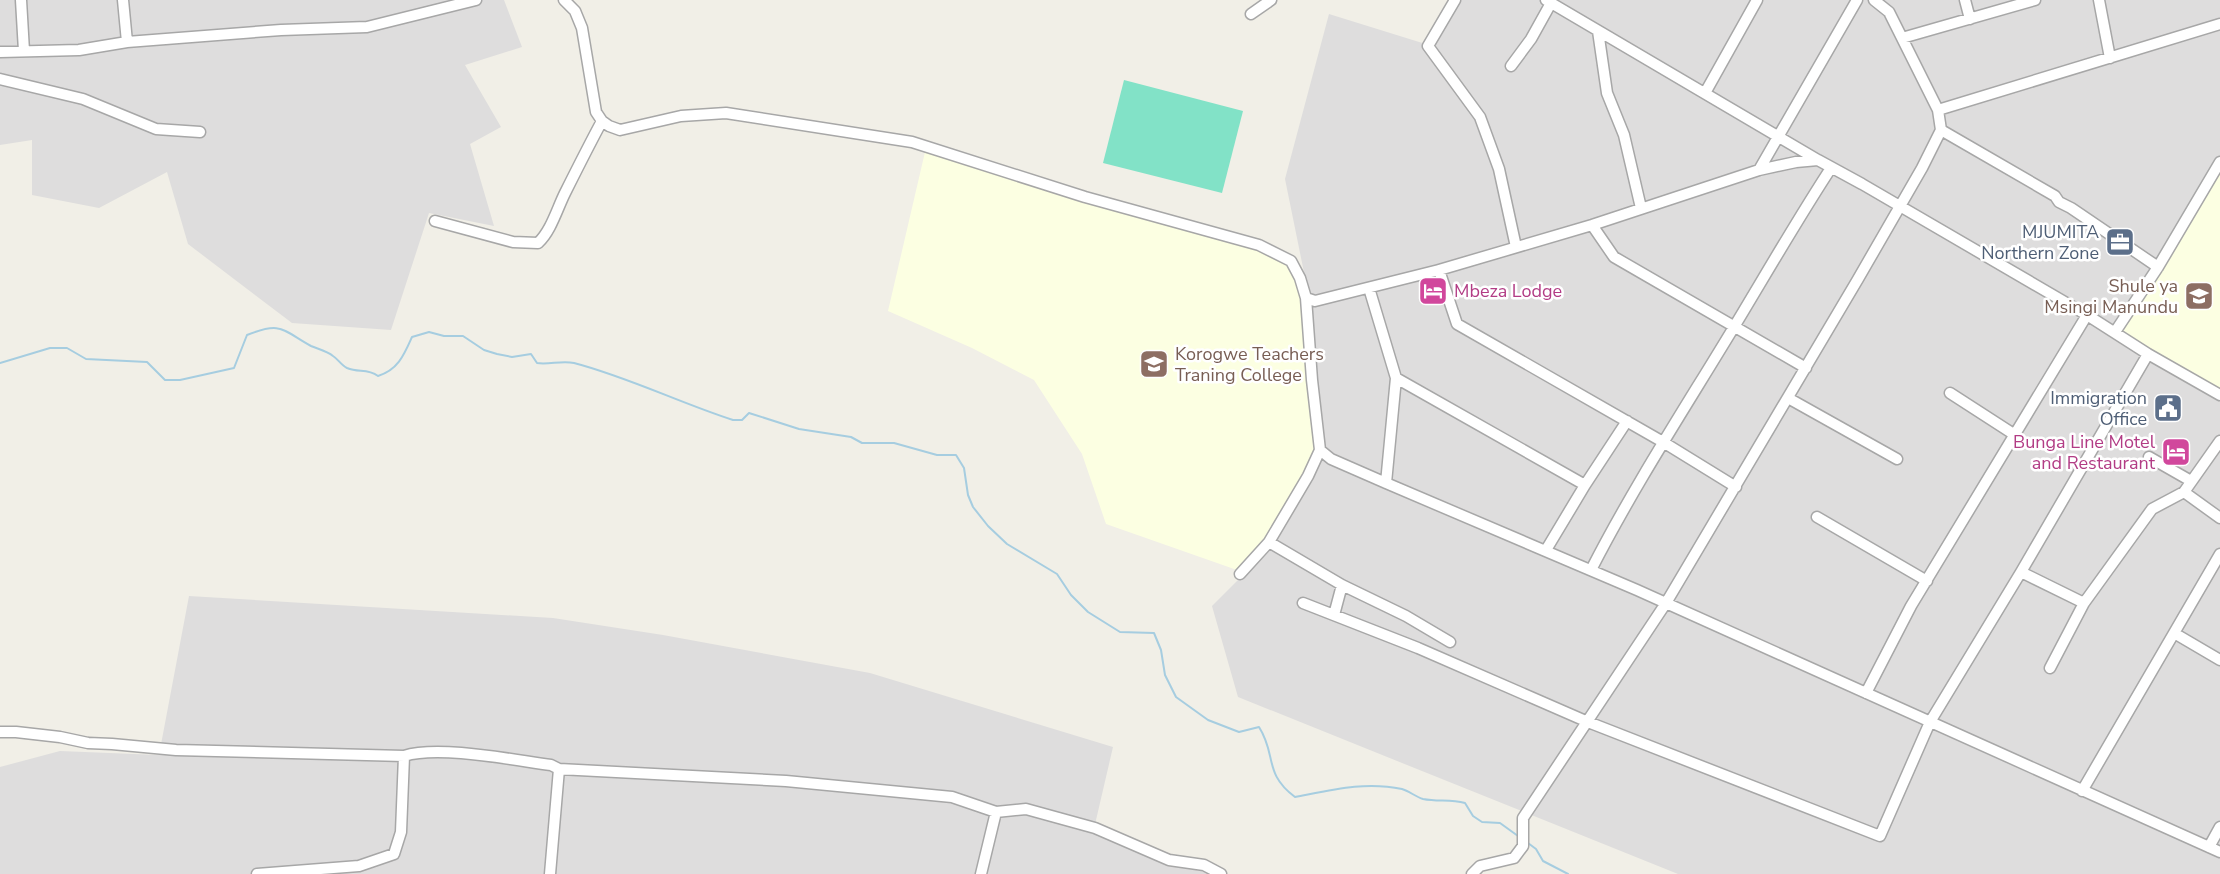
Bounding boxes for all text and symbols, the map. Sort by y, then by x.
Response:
place label: MJUMITA Northern Zone [1981,220,2099,265]
office icon: MJUMITA Northern Zone [2104,226,2136,258]
place label: Shule ya Msingi Manundu [2044,274,2178,319]
hotel icon: Mbeza Lodge [1417,275,1449,307]
place label: Mbeza Lodge [1454,279,1562,303]
school or university icon: Shule ya Msingi Manundu [2183,280,2215,312]
place label: Korogwe Teachers Traning College [1175,342,1324,387]
school or university icon: Korogwe Teachers Traning College [1138,348,1170,380]
place label: Immigration Office [2050,386,2147,431]
public building icon: Immigration Office [2152,392,2184,424]
place label: Bunga Line Motel and Restaurant [2013,430,2156,475]
hotel icon: Bunga Line Motel and Restaurant [2160,436,2192,468]

